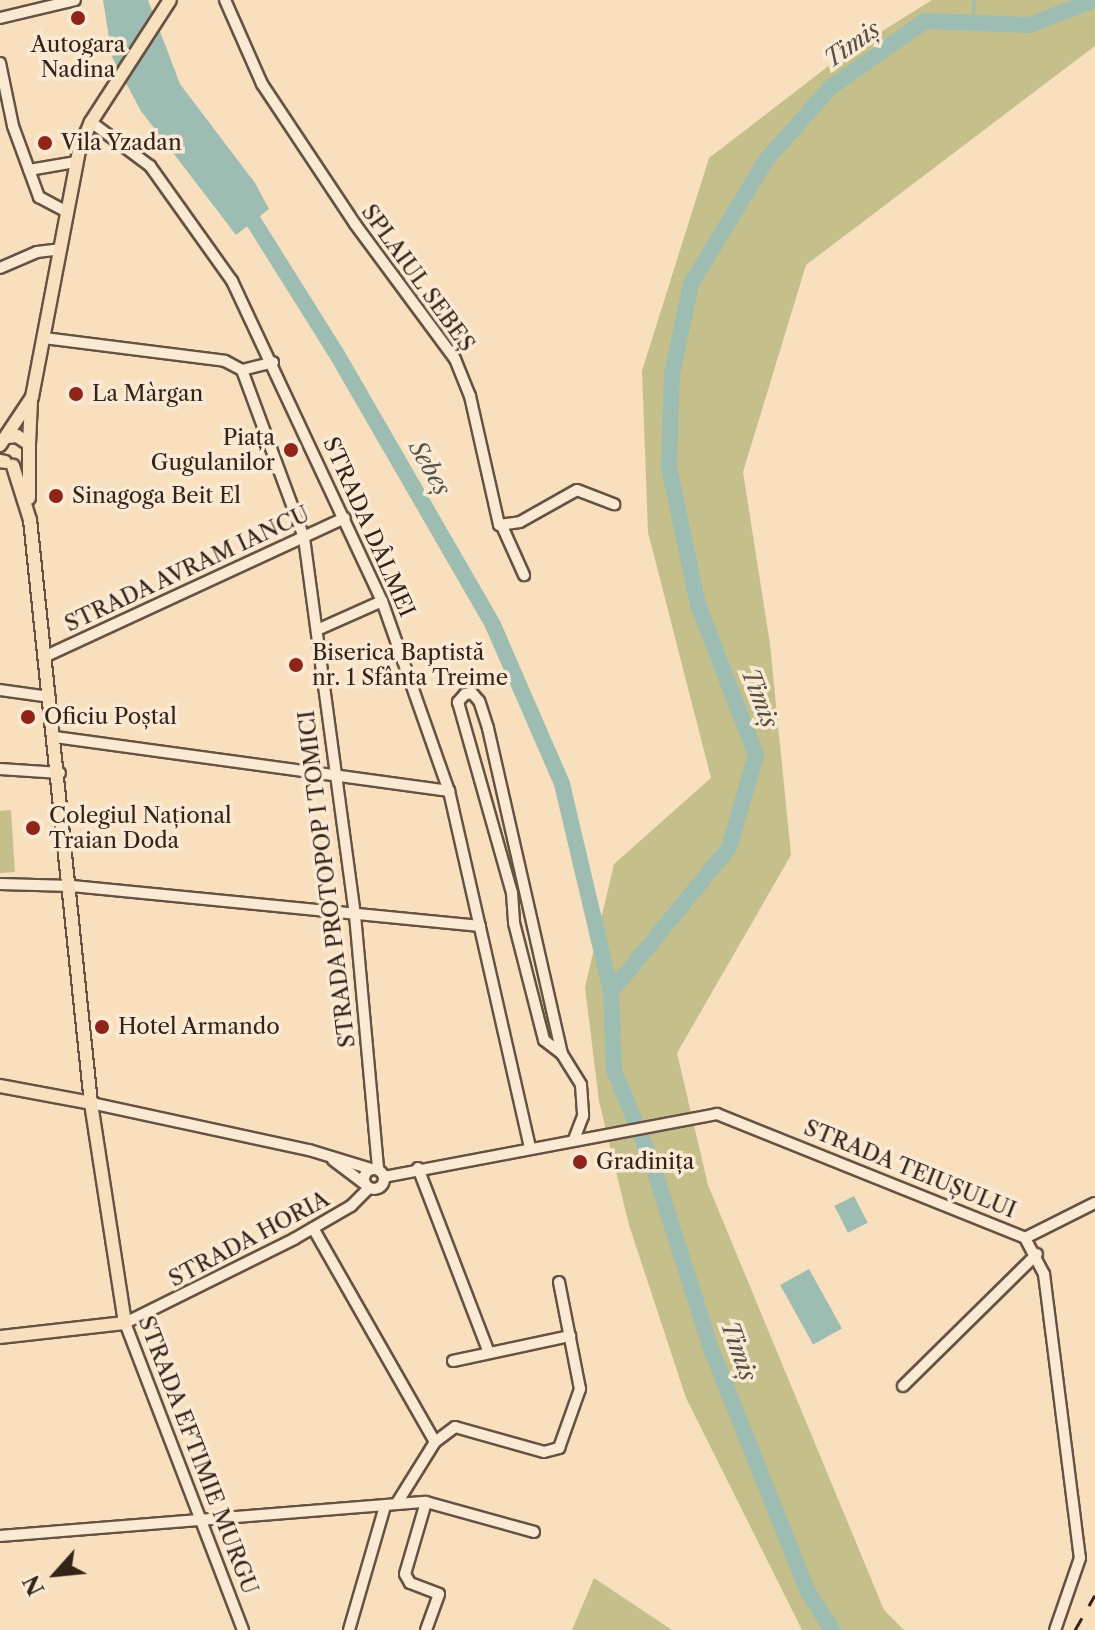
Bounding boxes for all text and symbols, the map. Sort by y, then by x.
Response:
marker: Autogara Nadina [69,9,87,27]
water label: Timiș [818,14,886,74]
place label: Autogara Nadina [31,31,125,82]
place label: Vila Yzadan [61,130,183,156]
marker: Vila Yzadan [36,134,54,152]
street label: SPLAIUL SEBEȘ [356,199,480,357]
place label: La Màrgan [92,381,204,407]
marker: La Màrgan [67,385,85,403]
place label: Piața Gugulanilor [151,424,275,476]
street label: STRADA DÂLMEI [317,433,421,621]
water label: Sebeș [403,435,457,501]
marker: Piața Gugulanilor [282,441,300,459]
place label: Sinagoga Beit El [72,483,241,509]
marker: Sinagoga Beit El [47,487,65,505]
street label: STRADA AVRAM IANCU [60,500,314,638]
place label: Biserica Baptistă nr. 1 Sfânta Treime [312,639,509,690]
marker: Biserica Baptistă nr. 1 Sfânta Treime [287,656,305,674]
water label: Timiș [735,664,785,732]
place label: Oficiu Poștal [44,704,177,730]
marker: Oficiu Poștal [19,708,37,726]
street label: STRADA PROTOPOP I TOMICI [293,708,361,1050]
place label: Colegiul Național Traian Doda [49,802,232,854]
marker: Colegiul Național Traian Doda [24,819,42,837]
place label: Hotel Armando [118,1014,281,1040]
marker: Hotel Armando [93,1018,111,1036]
street label: STRADA TEIUȘULUI [799,1114,1021,1224]
place label: Gradinița [596,1149,694,1175]
marker: Gradinița [571,1153,589,1171]
street label: STRADA HORIA [164,1185,334,1293]
street label: STRADA EFTIMIE MURGU [132,1312,264,1598]
water label: Timiș [715,1317,763,1385]
north arrow [16,1534,96,1614]
text: N [18,1570,51,1600]

